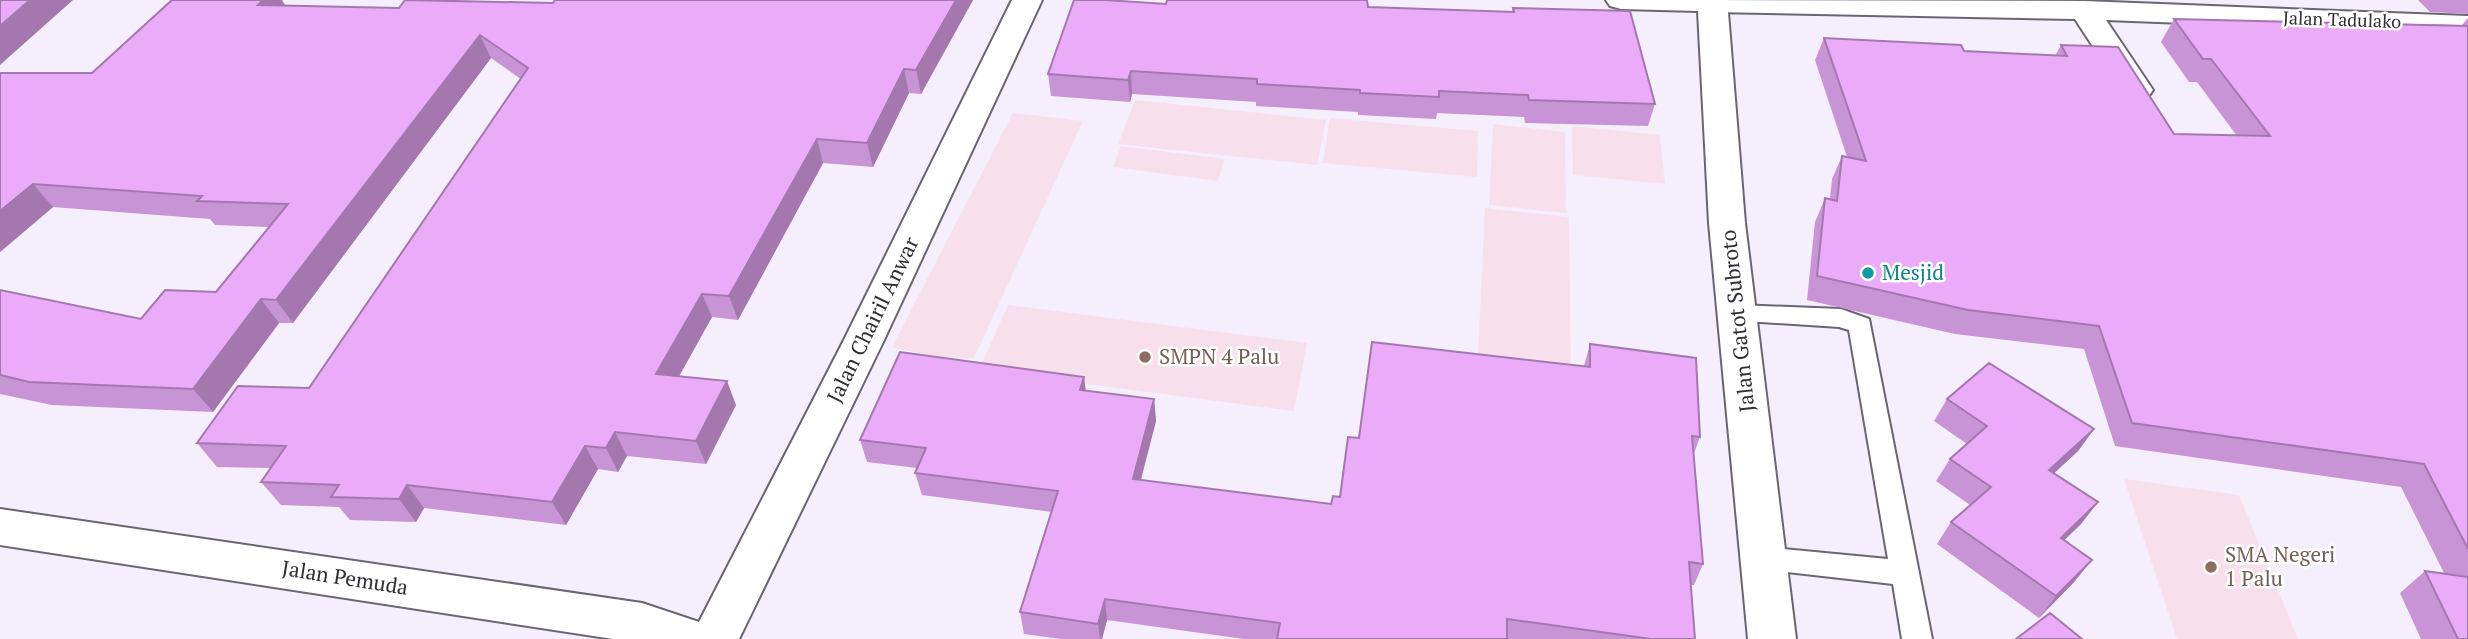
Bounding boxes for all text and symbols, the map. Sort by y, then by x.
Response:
street label: Jalan Tadulako [2282,5,2402,33]
street label: Jalan Gatot Subroto [1714,229,1760,414]
street label: Jalan Chairil Anwar [820,232,924,407]
place label: Mesjid [1882,258,1944,286]
marker: Mesjid [1860,265,1876,281]
place label: SMPN 4 Palu [1159,342,1279,370]
marker: SMPN 4 Palu [1137,349,1153,365]
place label: SMA Negeri 1 Palu [2225,540,2335,592]
street label: Jalan Pemuda [280,553,411,601]
marker: SMA Negeri 1 Palu [2203,559,2219,575]

